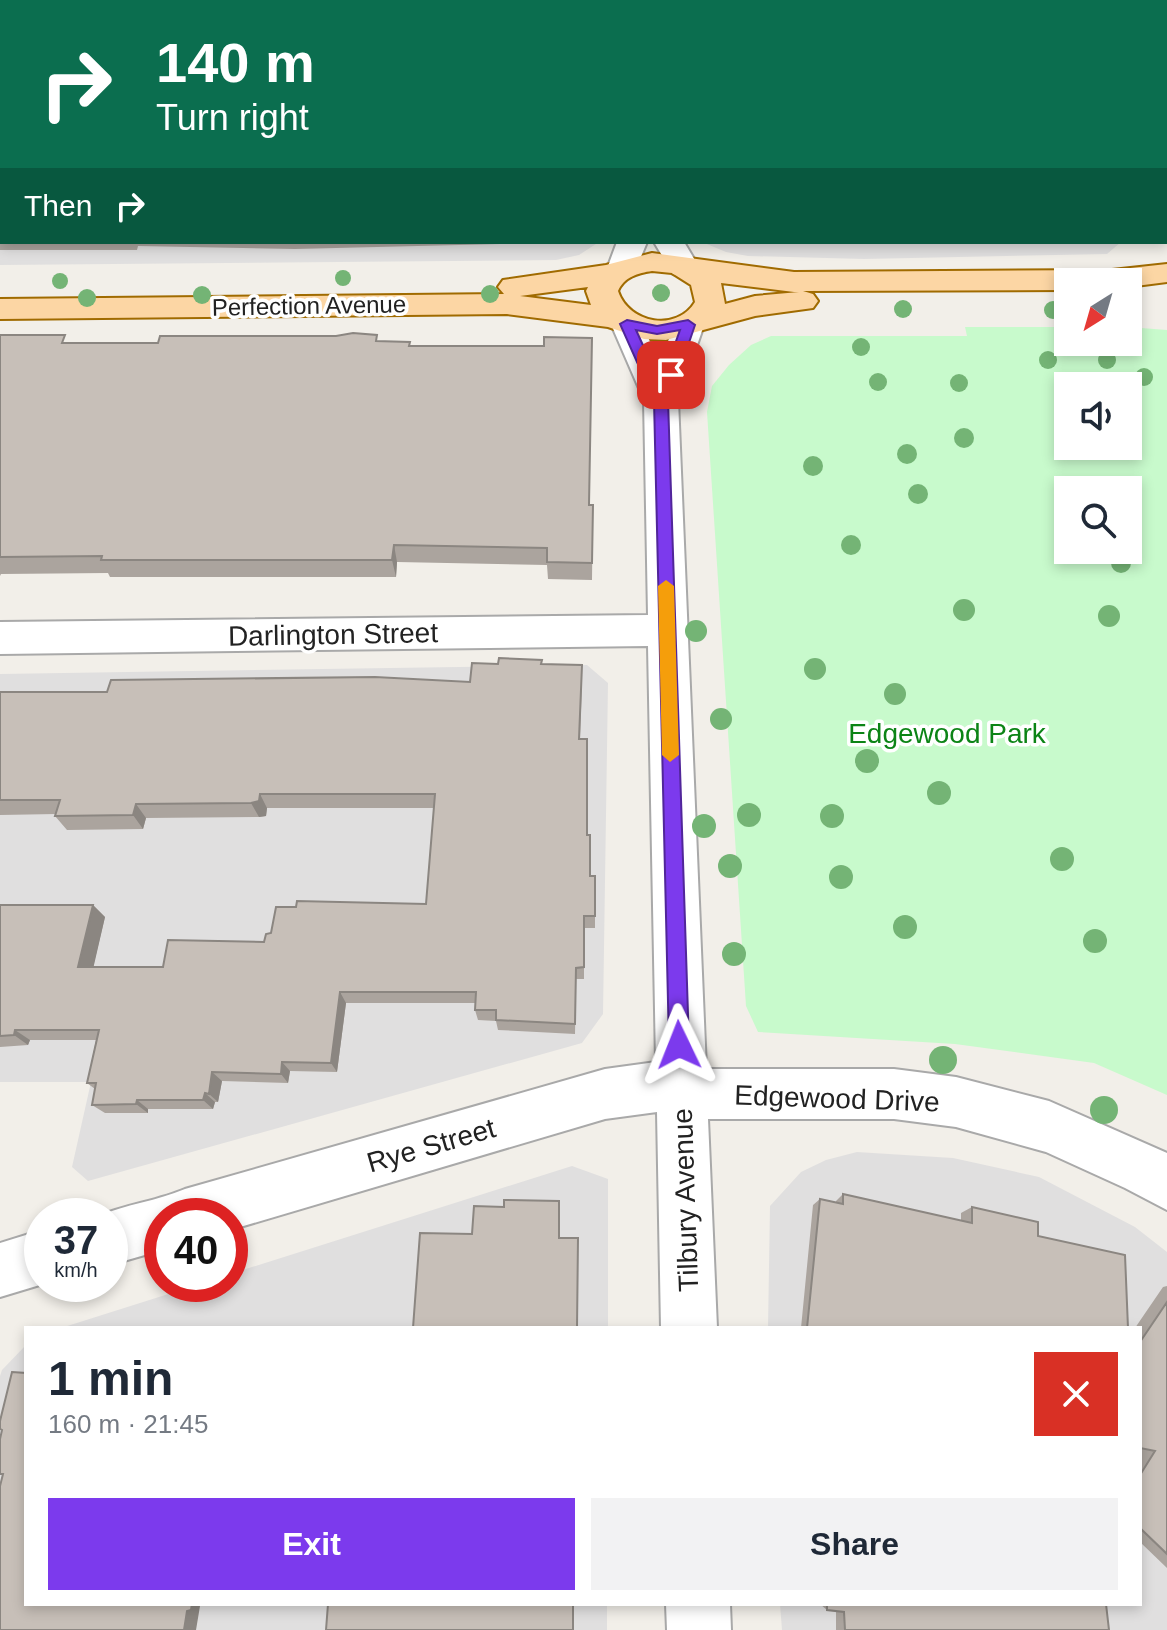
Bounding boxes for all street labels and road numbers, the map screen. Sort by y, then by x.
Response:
street label: Perfection Avenue [212,290,406,321]
street label: Darlington Street [228,617,439,652]
street label: Edgewood Drive [734,1079,940,1118]
street label: Tilbury Avenue [667,1108,704,1292]
street label: Rye Street [363,1112,499,1179]

